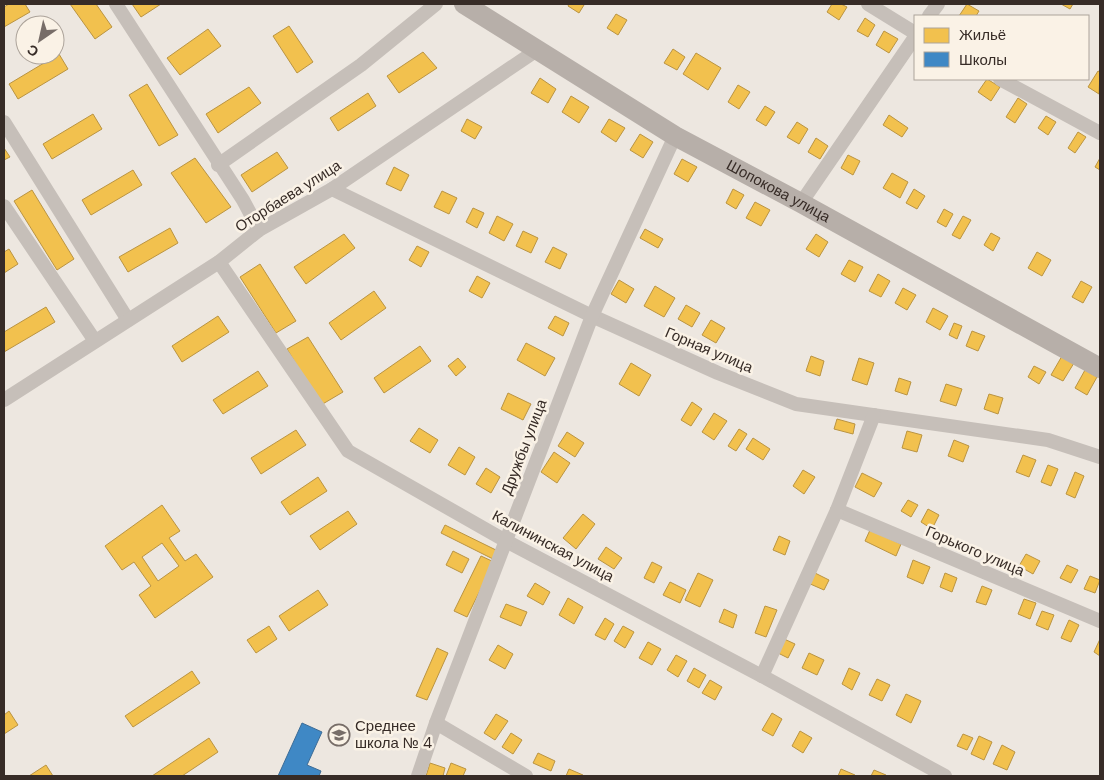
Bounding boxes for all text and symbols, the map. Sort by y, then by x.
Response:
north arrow [15,15,65,65]
legend [914,15,1089,80]
text: Жильё [959,25,1006,45]
text: С [24,40,42,61]
text: Школы [959,50,1007,70]
street label: Оторбаева улица [231,155,345,237]
street label: Шопокова улица [723,155,834,228]
street label: Горная улица [662,322,757,378]
street label: Дружбы улица [497,396,552,498]
street label: Калининская улица [489,505,618,587]
street label: Горького улица [923,521,1028,581]
place label: Среднее школа № 4 [355,716,432,753]
school or university icon: Среднее школа № 4 [327,723,351,747]

